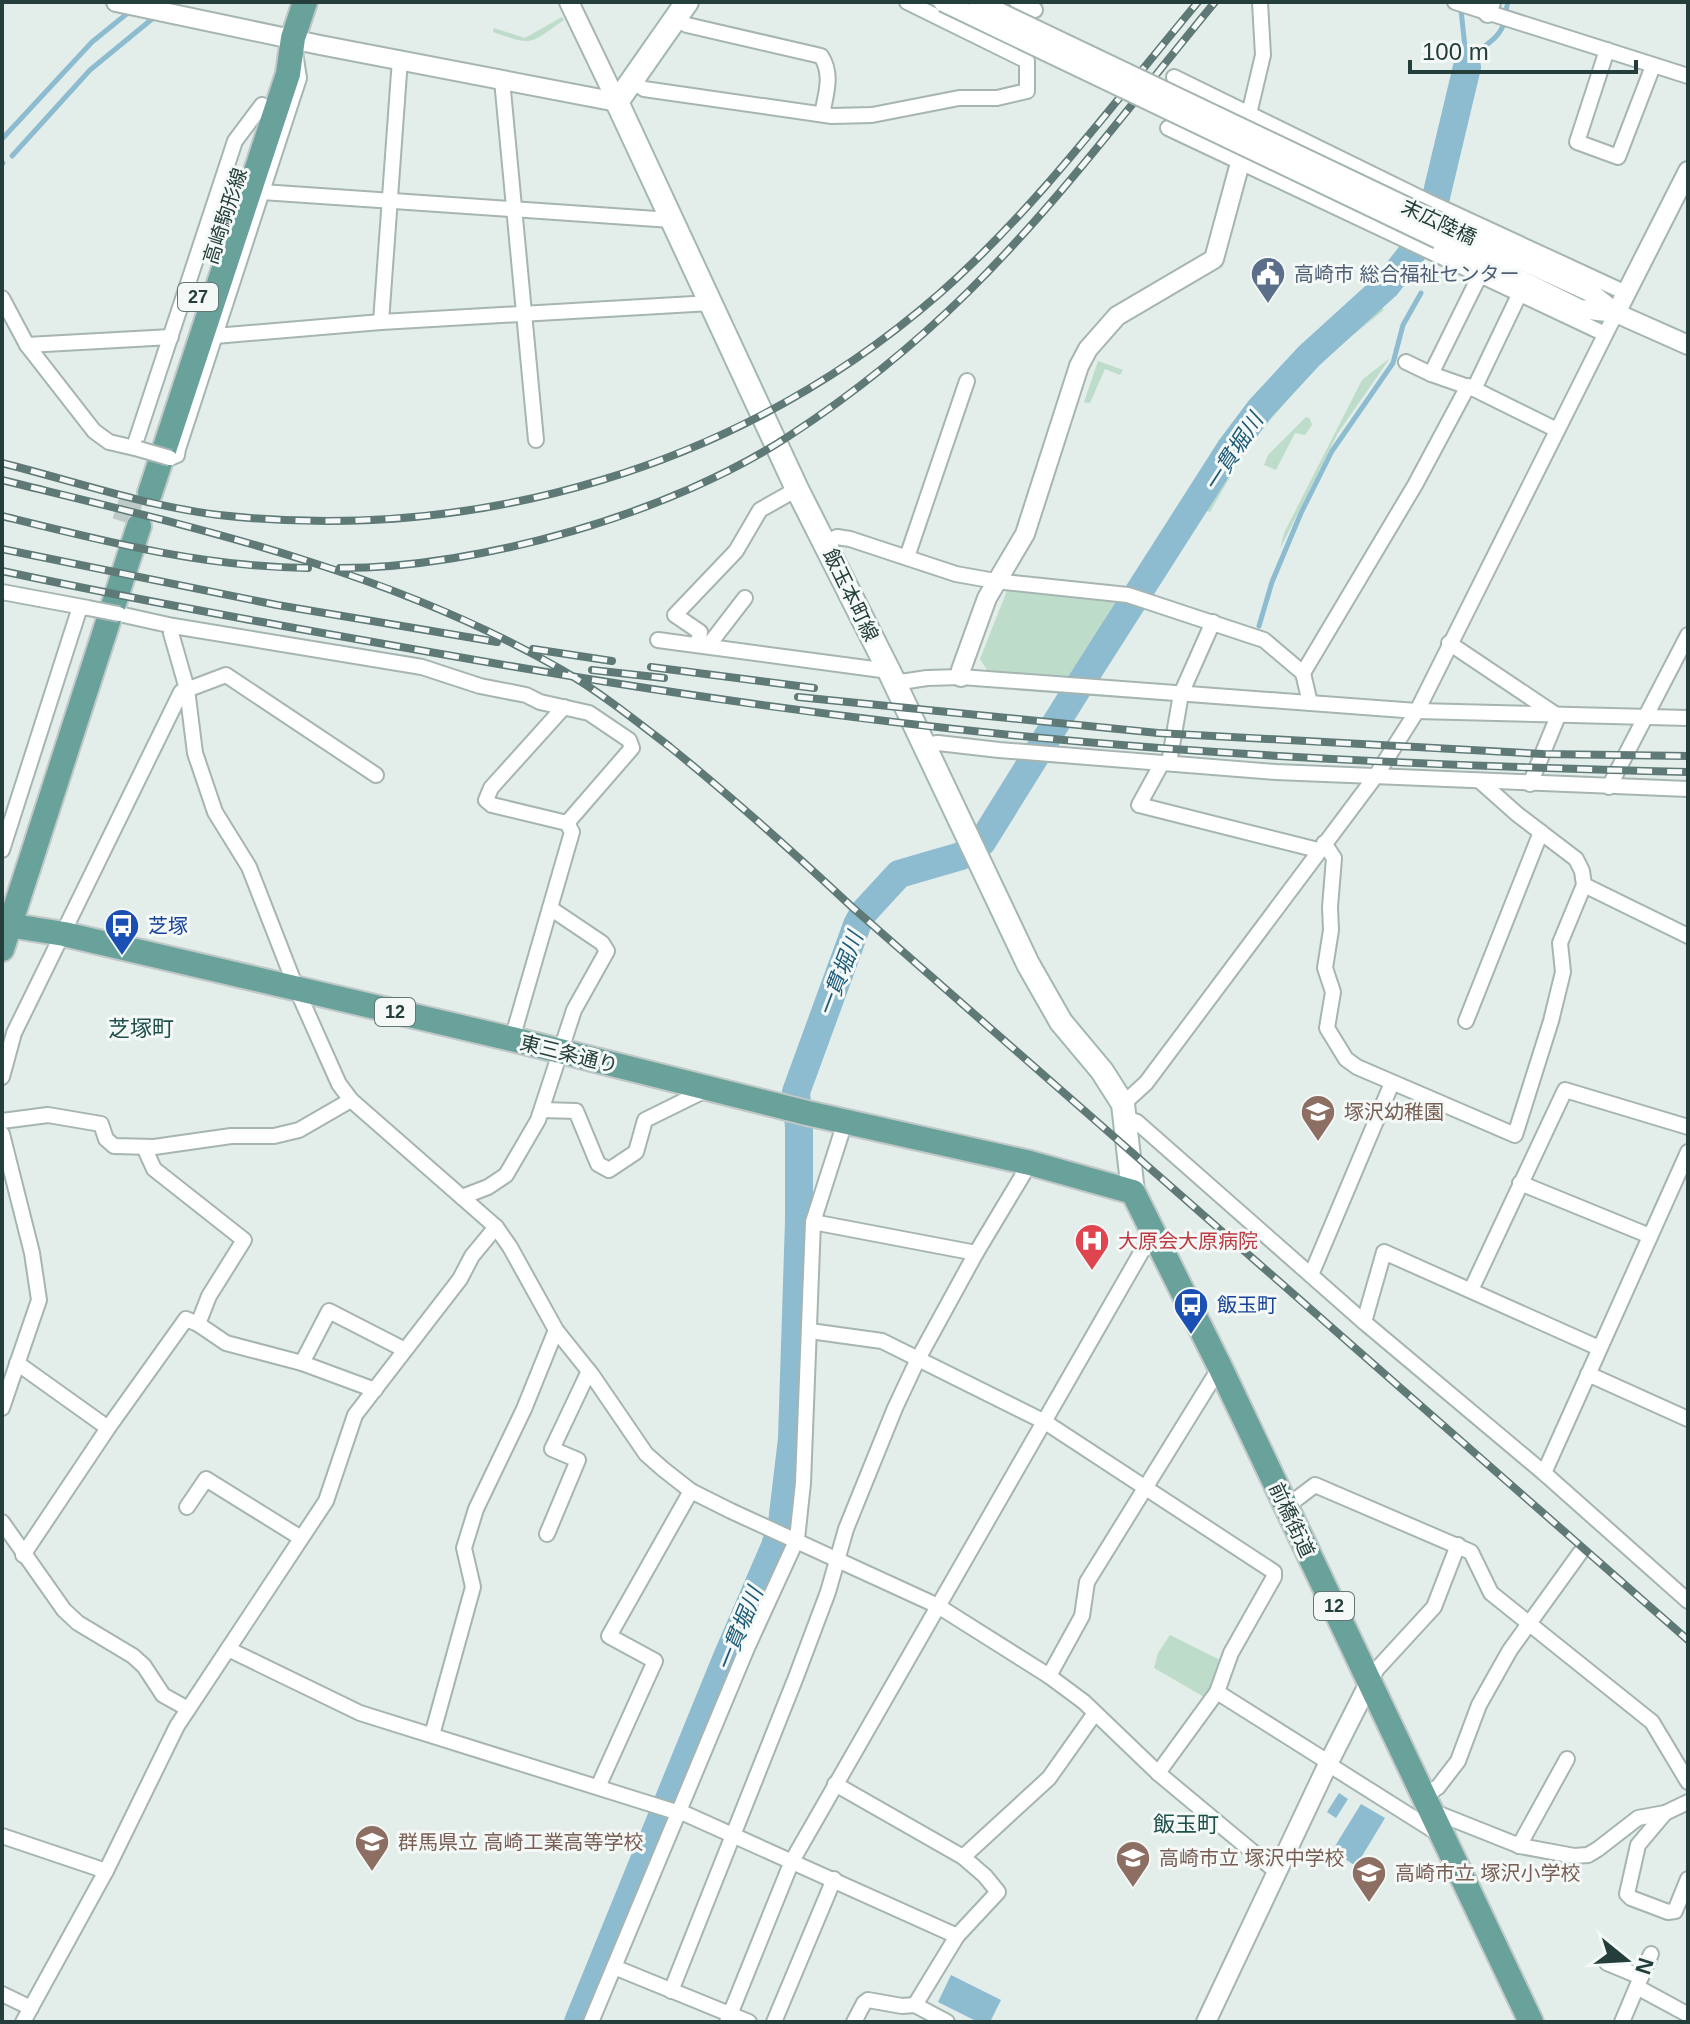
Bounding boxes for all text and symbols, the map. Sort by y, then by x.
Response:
scale bar [1410,24,1636,74]
text: 100 m [1422,38,1489,65]
street label: 高崎駒形線 [199,165,251,267]
street label: 末広陸橋 [1398,195,1480,249]
public building icon: 高崎市 総合福祉センター [1249,255,1287,305]
place label: 高崎市 総合福祉センター [1294,263,1520,285]
road number: 27 [178,283,218,311]
water label: 一貫堀川 [1199,407,1269,496]
street label: 飯玉本町線 [819,545,883,645]
bus stop icon: 芝塚 [103,907,141,957]
place label: 芝塚 [148,915,188,937]
water label: 一貫堀川 [813,927,869,1020]
road number: 12 [375,998,415,1026]
district label: 芝塚町 [108,1016,174,1041]
street label: 東三条通り [518,1031,620,1077]
school or university icon: 塚沢幼稚園 [1299,1093,1337,1143]
place label: 塚沢幼稚園 [1344,1101,1444,1123]
hospital icon: 大原会大原病院 [1073,1222,1111,1272]
place label: 大原会大原病院 [1118,1230,1258,1252]
bus stop icon: 飯玉町 [1172,1286,1210,1336]
place label: 飯玉町 [1217,1294,1277,1316]
street label: 前橋街道 [1265,1479,1319,1561]
water label: 一貫堀川 [711,1582,768,1675]
road number: 12 [1314,1592,1354,1620]
district label: 飯玉町 [1153,1812,1219,1837]
school or university icon: 群馬県立 高崎工業高等学校 [353,1823,391,1873]
place label: 群馬県立 高崎工業高等学校 [398,1831,644,1853]
school or university icon: 高崎市立 塚沢中学校 [1114,1839,1152,1889]
place label: 高崎市立 塚沢中学校 [1159,1847,1345,1869]
school or university icon: 高崎市立 塚沢小学校 [1350,1854,1388,1904]
place label: 高崎市立 塚沢小学校 [1395,1862,1581,1884]
north arrow [1586,1920,1666,2000]
text: N [1630,1955,1659,1977]

